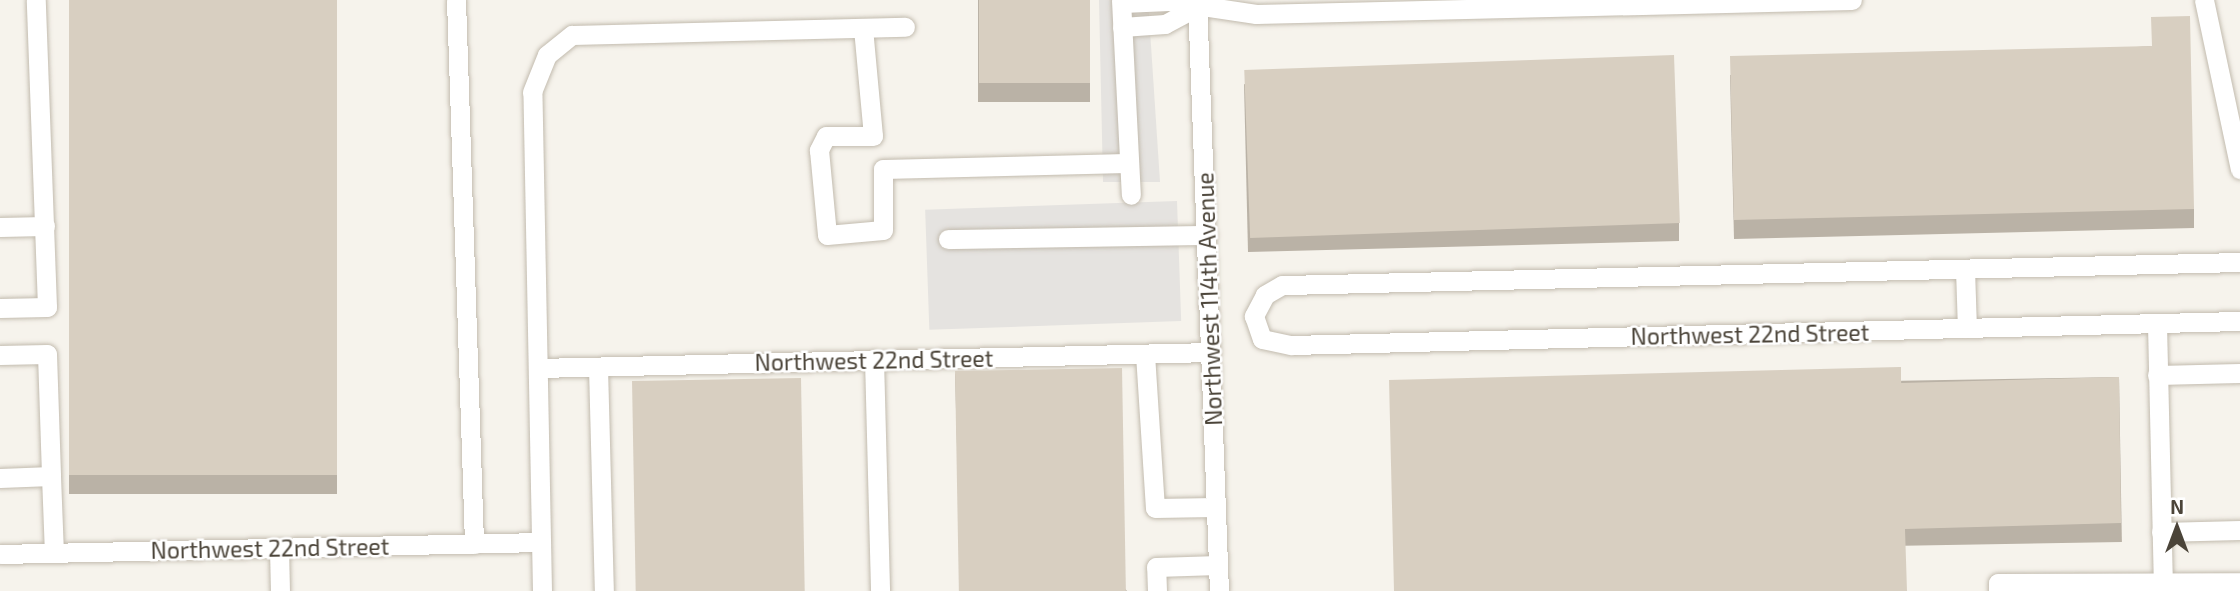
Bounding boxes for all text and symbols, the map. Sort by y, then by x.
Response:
street label: Northwest 114th Avenue [1191,171,1227,427]
street label: Northwest 22nd Street [1630,318,1870,350]
street label: Northwest 22nd Street [754,344,994,376]
north arrow [2142,493,2212,563]
text: N [2170,495,2184,518]
street label: Northwest 22nd Street [150,532,390,564]

